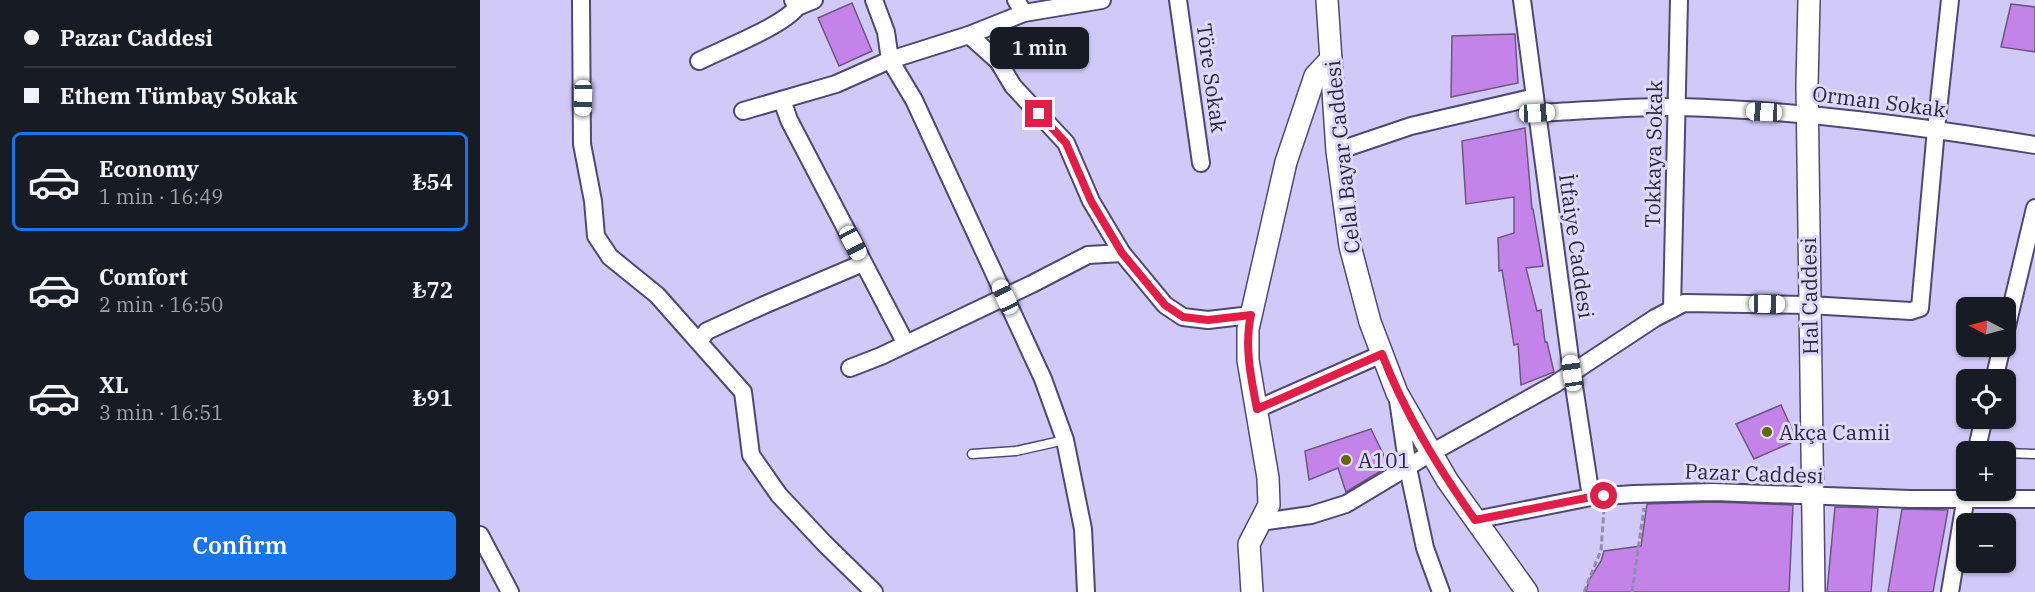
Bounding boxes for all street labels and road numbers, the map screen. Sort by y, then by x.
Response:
street label: Töre Sokak [1190,21,1234,135]
street label: Celal Bayar Caddesi [1318,59,1366,255]
street label: Tokkaya Sokak [1638,79,1668,228]
street label: Orman Sokak [1811,79,1948,123]
street label: İtfaiye Caddesi [1553,172,1601,320]
street label: Hal Caddesi [1794,237,1824,355]
street label: Pazar Caddesi [1684,457,1824,489]

